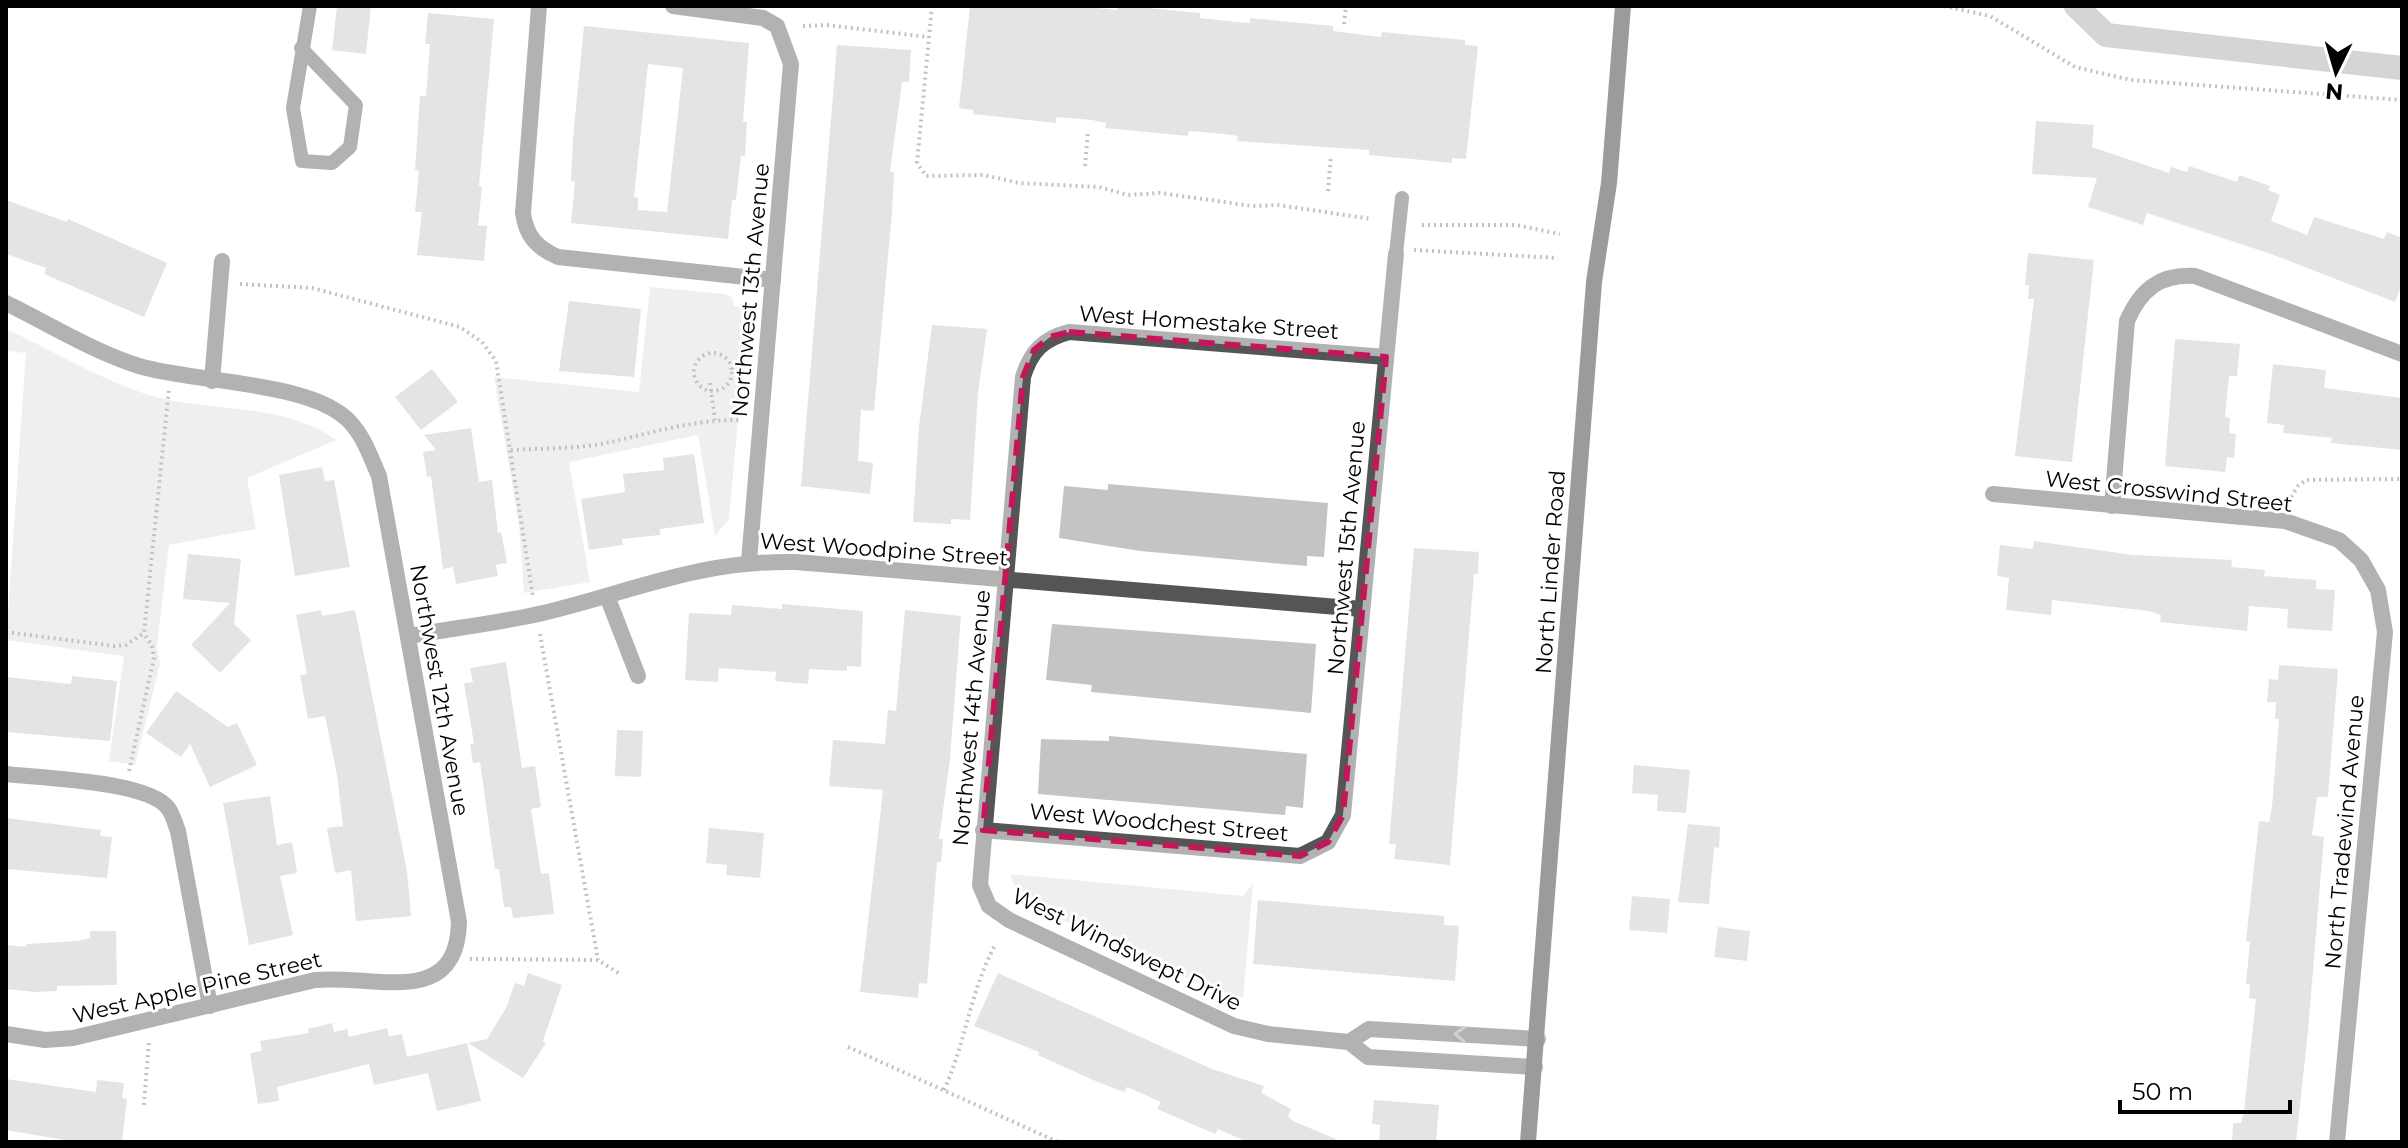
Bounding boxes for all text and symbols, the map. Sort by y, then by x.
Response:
north arrow [2296,32,2376,112]
text: N [2324,77,2344,106]
street label: Northwest 13th Avenue [726,162,775,418]
street label: West Homestake Street [1078,300,1340,345]
street label: Northwest 15th Avenue [1322,420,1371,676]
street label: West Crosswind Street [2044,465,2294,518]
street label: North Linder Road [1530,469,1571,675]
street label: West Woodpine Street [759,527,1009,572]
street label: Northwest 12th Avenue [404,562,475,818]
street label: Northwest 14th Avenue [947,589,996,847]
street label: North Tradewind Avenue [2319,694,2370,970]
street label: West Woodchest Street [1028,798,1290,847]
street label: West Windswept Drive [1008,882,1246,1017]
street label: West Apple Pine Street [70,946,324,1029]
one-way arrow [1453,1025,1466,1042]
scale bar [2120,1064,2290,1114]
text: 50 m [2132,1077,2193,1106]

